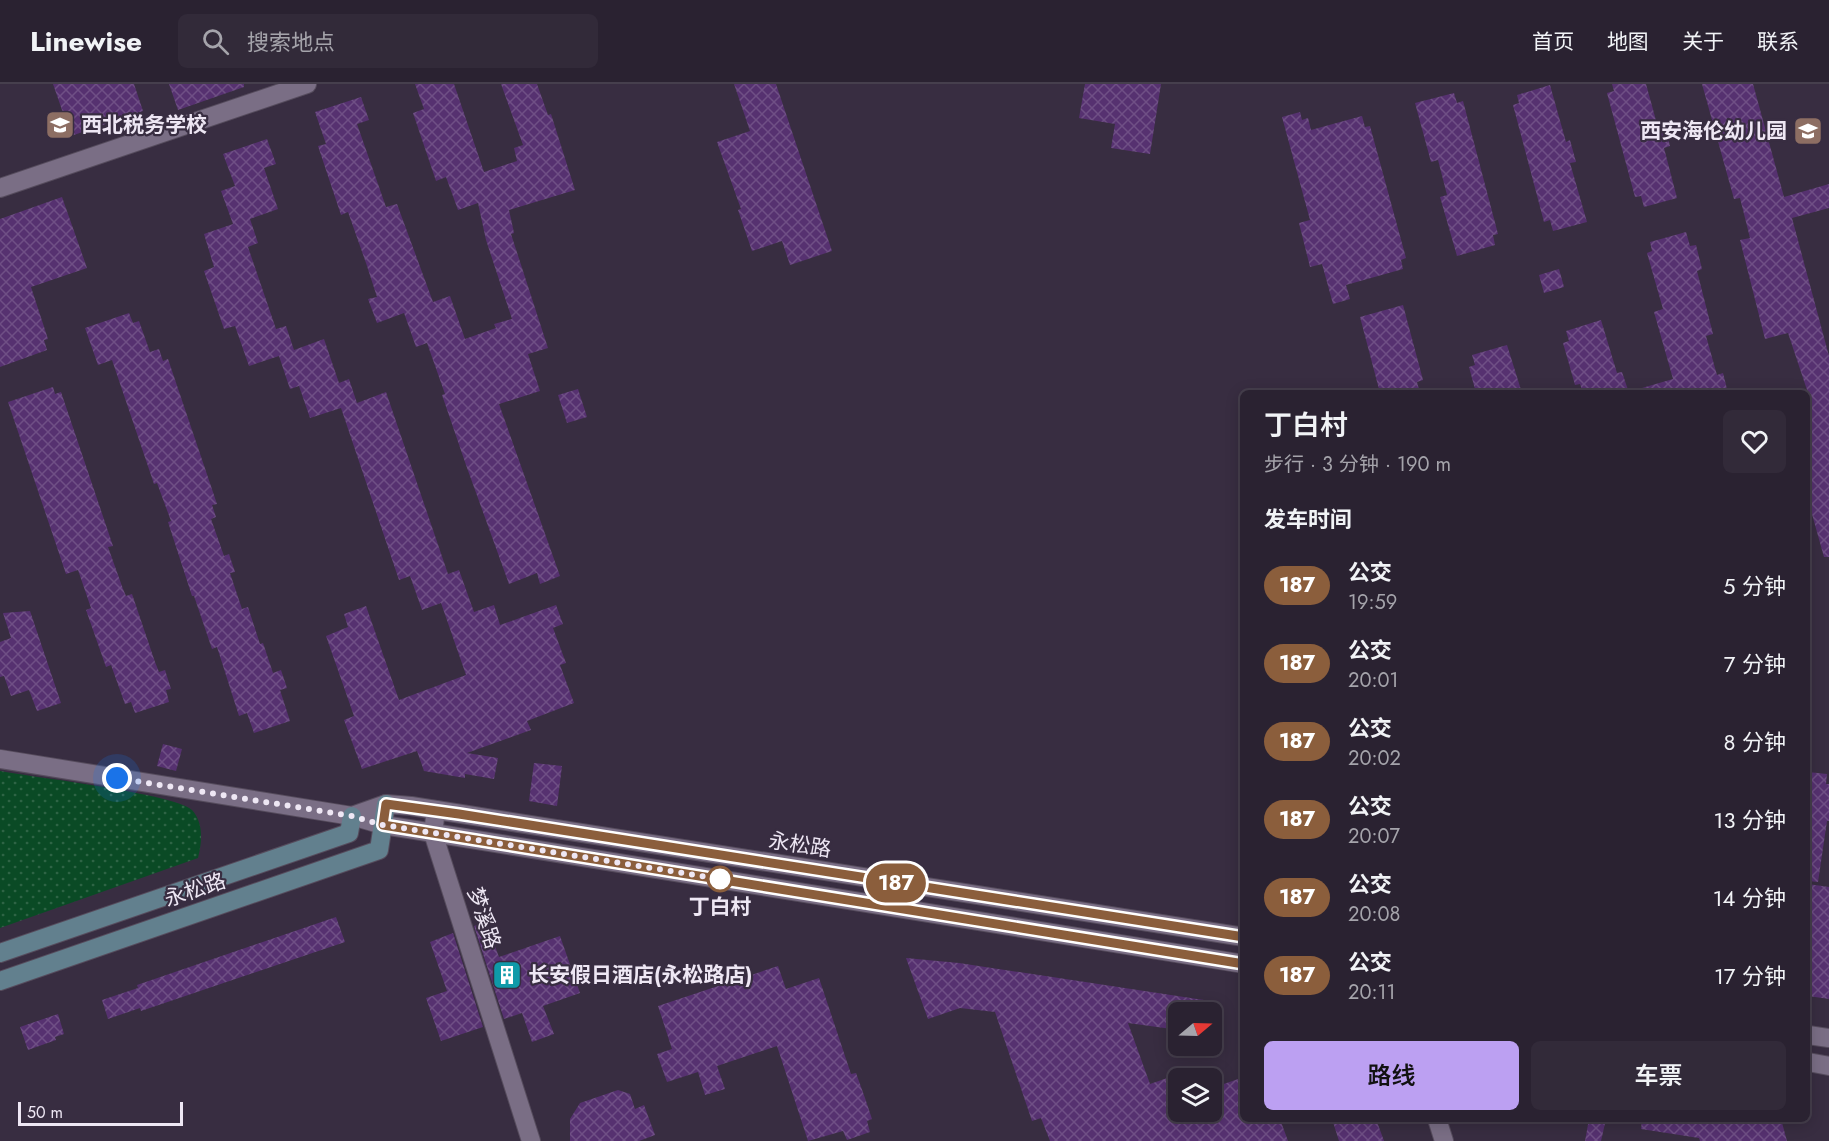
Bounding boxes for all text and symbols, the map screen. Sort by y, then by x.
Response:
search box [178,14,598,68]
text: Linewise [30,21,142,62]
icon: search [199,25,232,58]
text: 搜索地点 [247,26,335,58]
text: 首页 [1532,27,1574,57]
text: 地图 [1607,27,1649,57]
text: 关于 [1682,27,1724,57]
text: 联系 [1757,27,1799,57]
school or university icon: 西北税务学校 [44,109,76,141]
place label: 西北税务学校 [81,110,207,140]
school or university icon: 西安海伦幼儿园 [1792,115,1824,147]
place label: 西安海伦幼儿园 [1640,116,1787,146]
text: 丁白村 [1264,405,1348,446]
button: heart [1723,410,1786,473]
text: 步行 · 3 分钟 · 190 m [1264,450,1451,479]
text: 发车时间 [1264,503,1352,535]
text: 公交 [1348,556,1392,588]
text: 187 [1279,570,1315,600]
text: 5 分钟 [1723,570,1786,602]
text: 19:59 [1348,588,1397,617]
text: 公交 [1348,634,1392,666]
text: 187 [1279,648,1315,678]
text: 7 分钟 [1724,648,1786,680]
text: 20:01 [1348,666,1398,695]
text: 公交 [1348,712,1392,744]
text: 187 [1279,726,1315,756]
text: 8 分钟 [1723,726,1786,758]
text: 20:02 [1348,744,1401,773]
your location [102,763,132,793]
text: 公交 [1348,790,1392,822]
text: 187 [1279,804,1315,834]
text: 13 分钟 [1713,804,1786,836]
text: 20:07 [1348,822,1400,851]
street label: 永松路 [767,825,833,865]
line badge: 187 [862,864,930,902]
street label: 永松路 [160,866,230,914]
marker: 丁白村 [707,866,733,892]
text: 187 [878,868,914,898]
text: 公交 [1348,868,1392,900]
text: 187 [1279,882,1315,912]
text: 14 分钟 [1713,882,1786,914]
street label: 梦溪路 [460,883,508,953]
place label: 丁白村 [689,892,752,922]
text: 20:08 [1348,900,1400,929]
text: 公交 [1348,946,1392,978]
building icon: 长安假日酒店(永松路店) [491,959,523,991]
place label: 长安假日酒店(永松路店) [528,960,752,990]
text: 187 [1279,960,1315,990]
text: 17 分钟 [1714,960,1786,992]
text: 20:11 [1348,978,1395,1007]
north arrow [1168,1002,1222,1056]
map controls [1168,1002,1222,1122]
button: 路线 [1264,1041,1519,1110]
button: 车票 [1531,1041,1786,1110]
button: layers [1168,1068,1222,1122]
scale bar [18,1099,183,1126]
text: 50 m [27,1101,63,1124]

